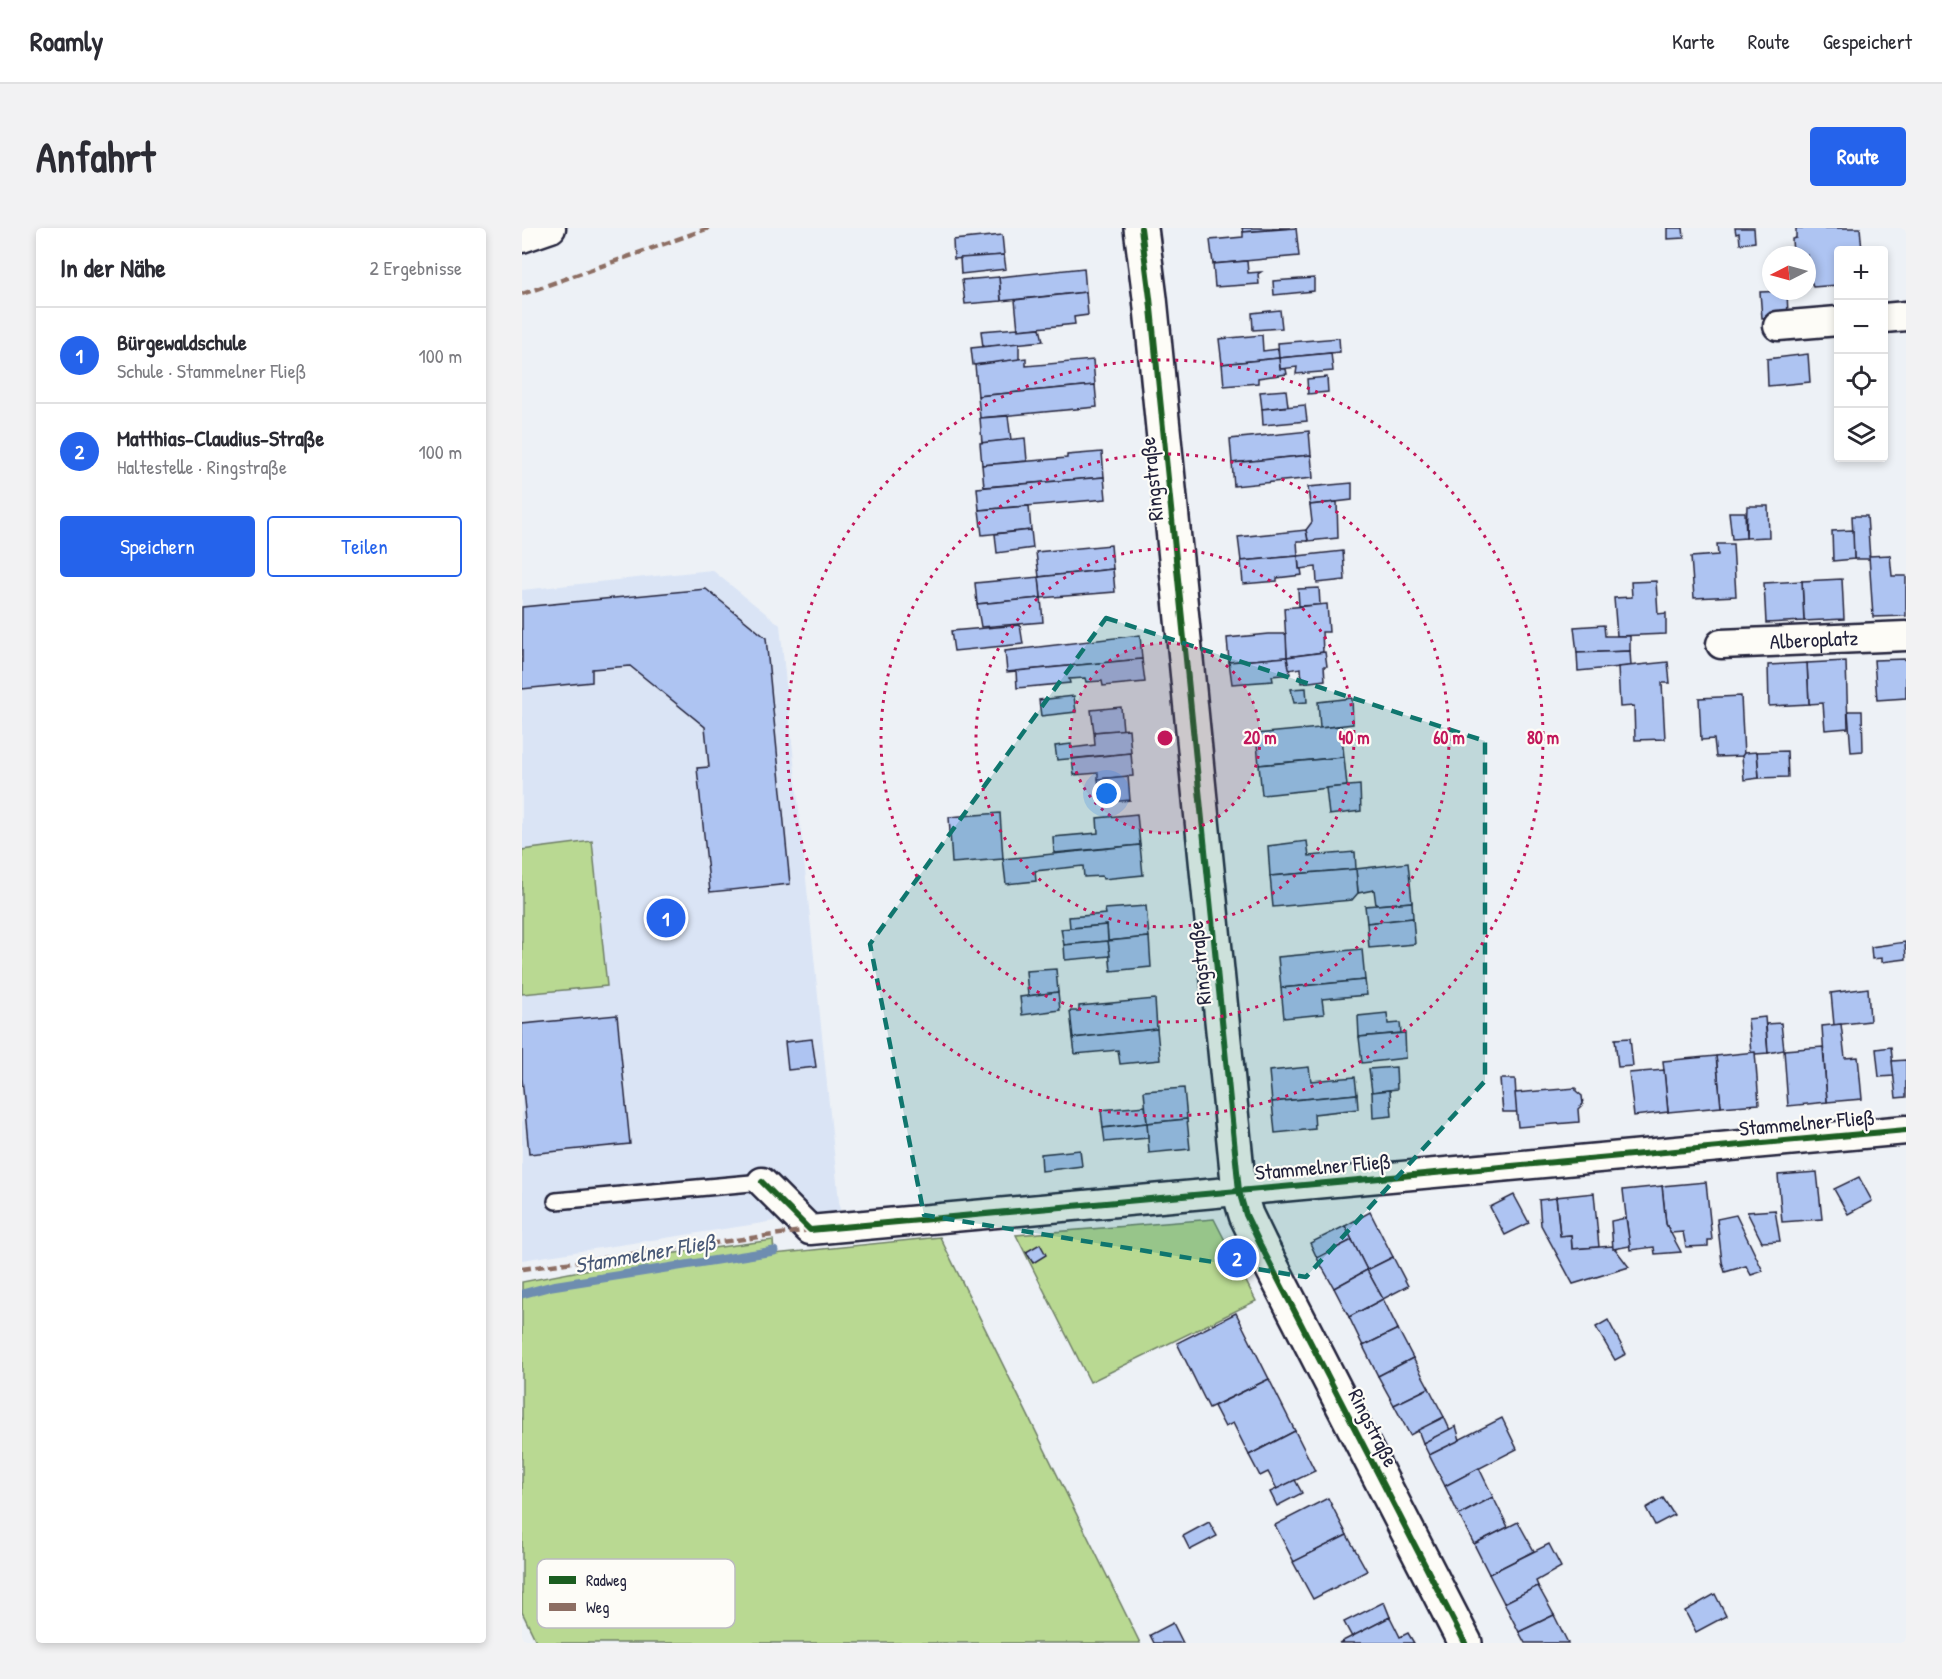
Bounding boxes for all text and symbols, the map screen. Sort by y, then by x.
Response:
text: Roamly [30,22,103,60]
text: Karte [1672,27,1715,56]
text: Route [1748,27,1790,56]
text: Gespeichert [1823,27,1912,56]
button: Route [1810,127,1906,186]
text: Anfahrt [36,128,155,185]
north arrow [1762,246,1816,300]
map controls [1834,246,1888,462]
button: + [1834,246,1888,300]
text: In der Nähe [60,250,166,285]
text: 2 Ergebnisse [370,254,462,281]
button: − [1834,300,1888,354]
text: Bürgewaldschule [117,327,247,357]
text: 1 [76,342,83,369]
text: 100 m [419,342,462,369]
button: locate [1834,354,1888,408]
text: Schule · Stammelner Fließ [117,357,306,384]
button: layers [1834,408,1888,462]
text: Matthias-Claudius-Straße [117,423,324,453]
street label: Ringstraße [1133,436,1170,522]
text: 2 [75,438,84,465]
text: 100 m [419,438,462,465]
text: Haltestelle · Ringstraße [117,453,287,480]
button: Speichern [60,516,255,577]
button: Teilen [267,516,462,577]
street label: Alberoplatz [1769,623,1859,656]
text: 20 m [1244,725,1276,750]
text: 40 m [1338,725,1370,750]
text: 60 m [1433,725,1465,750]
text: 80 m [1527,725,1559,750]
centre of rings [1155,728,1175,748]
your location [1092,779,1121,808]
pin: 1 [646,896,686,940]
street label: Ringstraße [1181,920,1218,1006]
street label: Stammelner Fließ [1738,1102,1876,1143]
street label: Stammelner Fließ [1254,1146,1392,1187]
water label: Stammelner Fließ [572,1226,719,1280]
pin: 2 [1218,1236,1256,1280]
street label: Ringstraße [1341,1384,1405,1472]
legend [537,1559,735,1628]
text: Radweg [586,1569,627,1591]
text: Weg [586,1596,609,1618]

